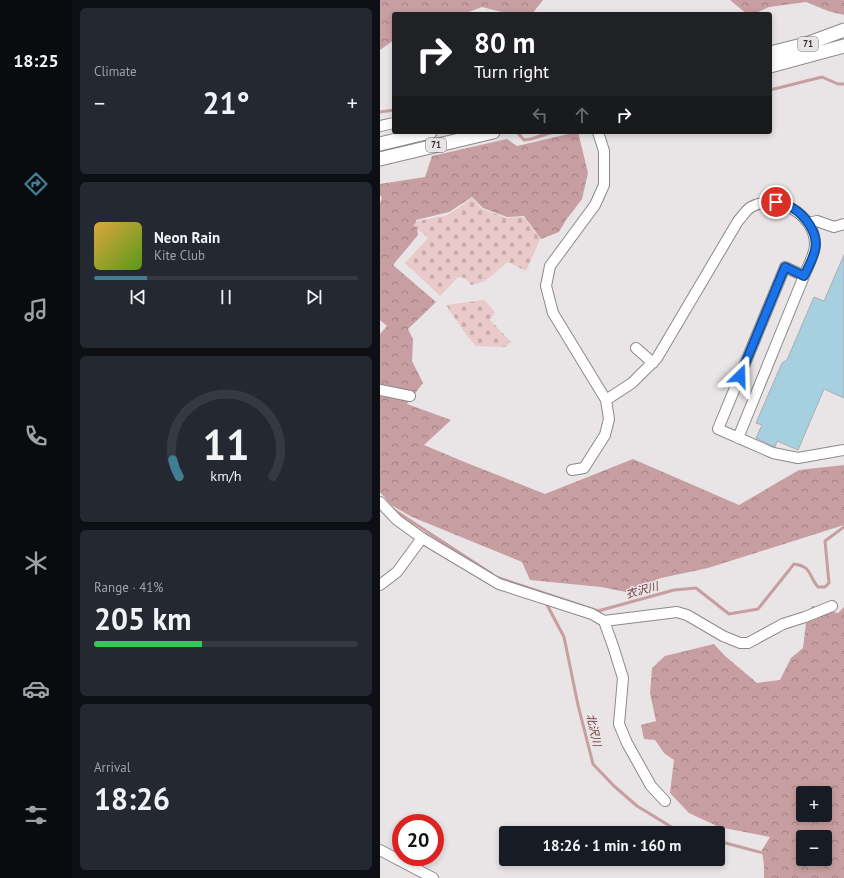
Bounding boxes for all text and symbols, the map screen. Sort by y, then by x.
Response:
text: 80 m [474,24,535,61]
icon: right [408,28,460,80]
road number: 71 [798,37,818,51]
text: 18:25 [13,49,59,72]
text: Turn right [474,60,549,83]
text: Climate [94,63,137,80]
text: 21° [202,83,250,122]
text: − [94,89,105,117]
text: + [347,89,358,117]
icon: left [529,104,551,126]
icon: ahead [571,104,593,126]
icon: right [613,104,635,126]
road number: 71 [426,138,446,152]
icon: directions [22,170,50,198]
pin [759,185,793,219]
icon: arrive [765,191,787,213]
text: Neon Rain [154,228,220,247]
text: Kite Club [154,247,205,264]
icon: previous [127,286,149,308]
icon: pause [215,286,237,308]
icon: next [303,286,325,308]
icon: music [22,296,50,324]
position arrow [719,355,761,397]
text: 11 [202,418,250,471]
icon: phone [22,422,50,450]
text: km/h [210,466,242,485]
icon: climate [22,549,50,577]
text: Range · 41% [94,579,163,596]
water label: 衣沢川 [624,579,661,601]
text: 205 km [94,599,192,638]
icon: car [22,675,50,703]
water label: 北沢川 [583,712,605,749]
text: Arrival [94,759,130,776]
text: 18:26 [94,779,170,818]
map controls [796,786,832,866]
button: + [796,786,832,822]
icon: filters [22,801,50,829]
speed limit sign: 20 [392,814,444,866]
button: − [796,830,832,866]
text: 18:26 · 1 min · 160 m [543,836,681,855]

